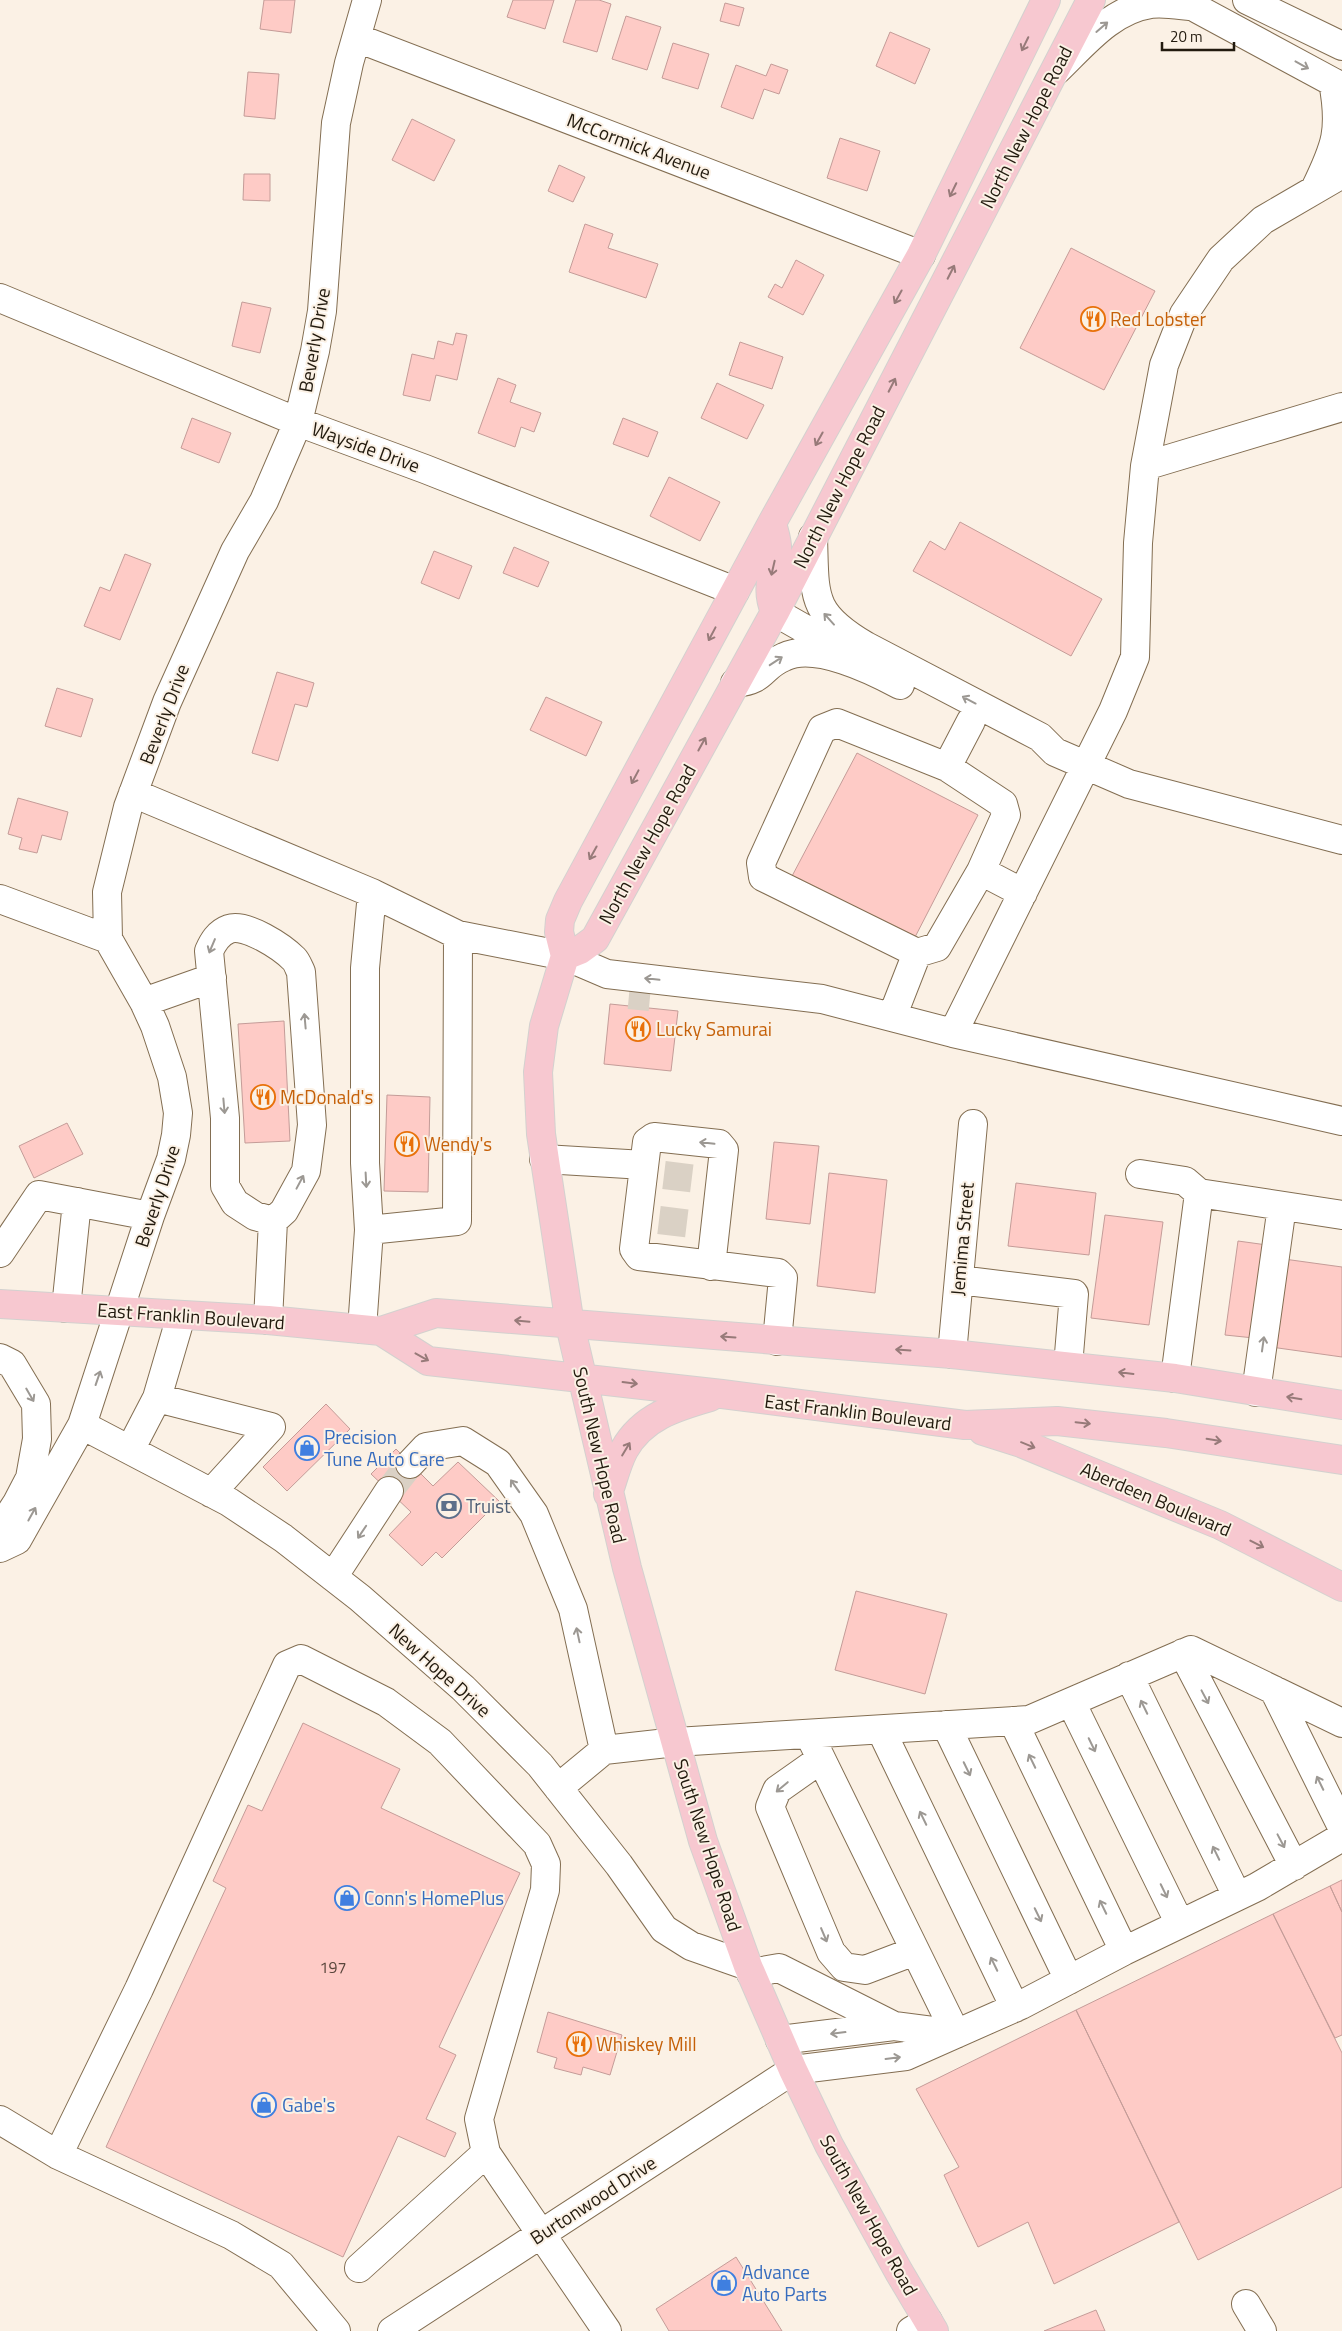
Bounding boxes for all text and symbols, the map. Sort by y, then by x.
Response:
scale bar [1162,20,1234,52]
one-way arrow [1096,21,1109,33]
text: 20 m [1170,25,1203,48]
one-way arrow [1019,36,1029,51]
street label: North New Hope Road [972,40,1079,213]
one-way arrow [1294,61,1309,70]
street label: McCormick Avenue [563,105,715,186]
one-way arrow [948,182,957,197]
one-way arrow [946,265,956,280]
street label: Beverly Drive [290,285,337,394]
one-way arrow [892,290,902,304]
place label: Red Lobster [1110,304,1206,333]
restaurant icon: Red Lobster [1080,306,1106,332]
one-way arrow [887,377,897,392]
street label: North New Hope Road [785,400,892,573]
street label: Wayside Drive [308,414,424,480]
one-way arrow [813,432,823,446]
one-way arrow [768,559,777,575]
one-way arrow [824,612,835,625]
one-way arrow [707,626,716,641]
one-way arrow [769,656,783,666]
street label: Beverly Drive [131,659,196,768]
one-way arrow [962,695,977,704]
one-way arrow [698,737,707,752]
street label: North New Hope Road [590,758,703,929]
one-way arrow [630,769,639,784]
one-way arrow [588,846,598,860]
one-way arrow [207,938,217,953]
one-way arrow [644,974,660,984]
one-way arrow [300,1013,310,1029]
place label: Lucky Samurai [656,1014,772,1043]
restaurant icon: Lucky Samurai [625,1016,651,1042]
place label: McDonald's [280,1082,373,1111]
restaurant icon: McDonald's [250,1084,276,1110]
one-way arrow [219,1098,229,1114]
place label: Wendy's [424,1129,492,1158]
restaurant icon: Wendy's [394,1131,420,1157]
one-way arrow [699,1138,715,1148]
street label: Beverly Drive [126,1141,187,1251]
one-way arrow [362,1172,371,1188]
one-way arrow [295,1174,305,1189]
street label: Jemima Street [942,1181,981,1297]
street label: East Franklin Boulevard [96,1294,286,1337]
one-way arrow [514,1316,530,1325]
one-way arrow [720,1332,736,1342]
one-way arrow [1258,1336,1268,1352]
one-way arrow [895,1345,911,1355]
one-way arrow [415,1352,429,1362]
street label: South New Hope Road [566,1364,635,1546]
one-way arrow [1118,1368,1134,1378]
one-way arrow [93,1371,103,1387]
one-way arrow [622,1378,638,1388]
street label: East Franklin Boulevard [763,1386,953,1437]
one-way arrow [25,1387,35,1402]
one-way arrow [1286,1392,1302,1402]
one-way arrow [1075,1418,1091,1428]
place label: Precision Tune Auto Care [324,1422,445,1473]
shop icon: Precision Tune Auto Care [294,1435,320,1461]
one-way arrow [1206,1436,1222,1446]
one-way arrow [1020,1441,1035,1451]
one-way arrow [621,1442,631,1457]
street label: Aberdeen Boulevard [1076,1454,1236,1543]
one-way arrow [510,1480,520,1494]
place label: Truist [466,1491,511,1520]
bank icon: Truist [436,1493,462,1519]
one-way arrow [27,1508,37,1522]
one-way arrow [357,1524,367,1538]
one-way arrow [1250,1539,1265,1549]
street label: New Hope Drive [383,1616,498,1724]
one-way arrow [573,1627,582,1643]
one-way arrow [1200,1689,1210,1704]
one-way arrow [1139,1700,1148,1715]
one-way arrow [1088,1737,1098,1752]
one-way arrow [1027,1754,1037,1769]
street label: South New Hope Road [667,1755,750,1935]
one-way arrow [963,1761,973,1776]
one-way arrow [1315,1776,1325,1791]
one-way arrow [776,1782,789,1793]
one-way arrow [918,1811,927,1826]
one-way arrow [1276,1833,1286,1848]
one-way arrow [1211,1846,1220,1861]
place label: Conn's HomePlus [364,1883,504,1912]
one-way arrow [1160,1883,1169,1898]
shop icon: Conn's HomePlus [334,1885,360,1911]
one-way arrow [1097,1900,1107,1915]
one-way arrow [1033,1908,1043,1923]
one-way arrow [819,1927,829,1942]
house number: 197 [320,1955,346,1979]
one-way arrow [989,1957,998,1972]
one-way arrow [831,2028,847,2038]
place label: Whiskey Mill [596,2029,697,2058]
restaurant icon: Whiskey Mill [566,2031,592,2057]
one-way arrow [885,2053,901,2063]
place label: Gabe's [282,2090,335,2119]
shop icon: Gabe's [251,2092,277,2118]
street label: South New Hope Road [813,2129,926,2301]
street label: Burtonwood Drive [524,2148,662,2251]
place label: Advance Auto Parts [742,2257,827,2308]
shop icon: Advance Auto Parts [711,2270,737,2296]

